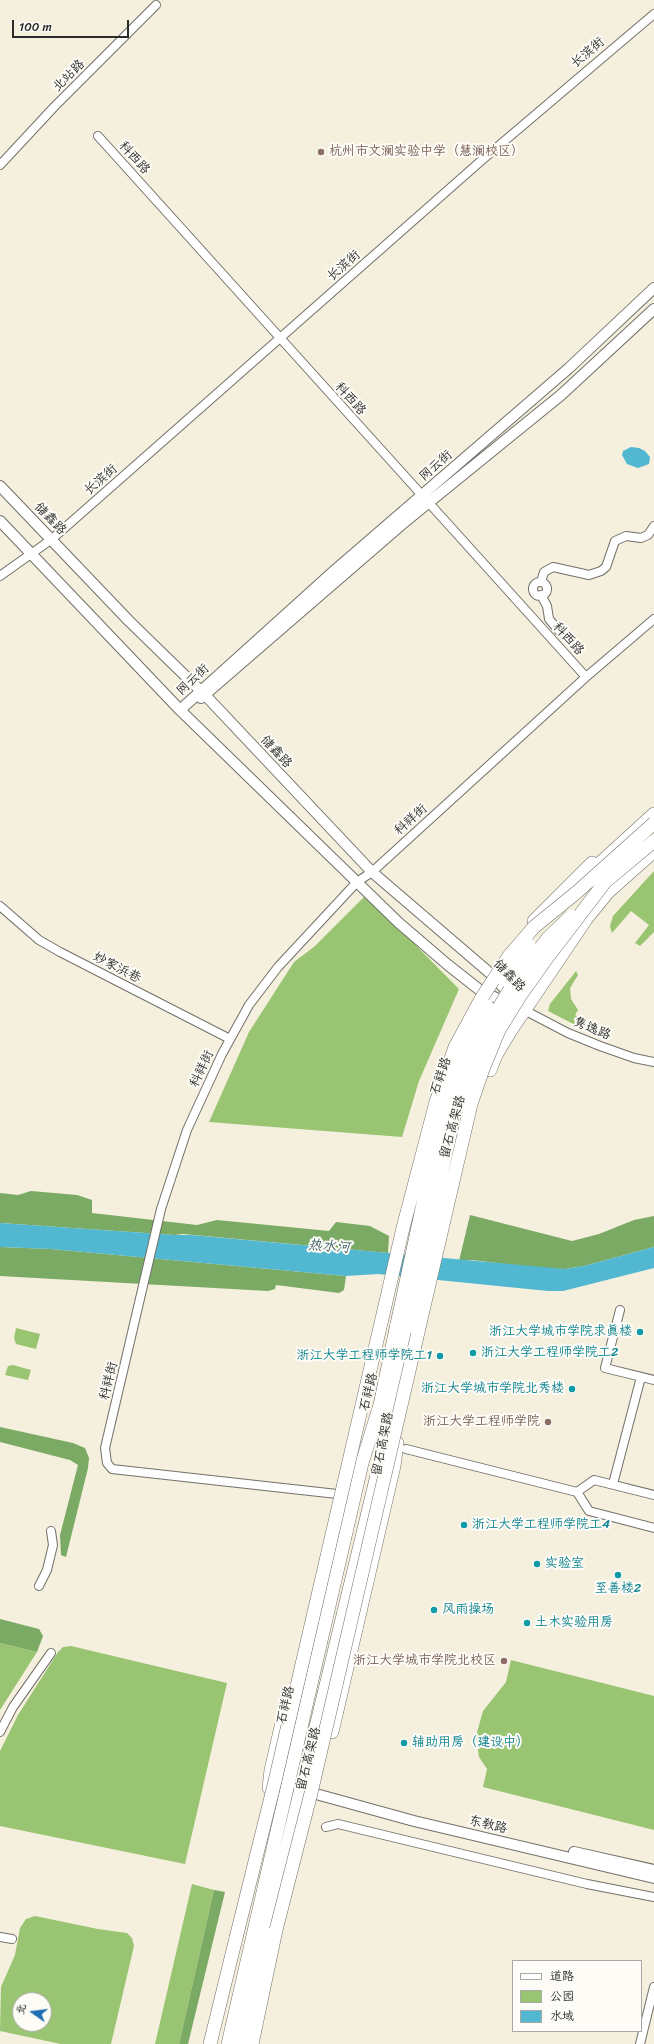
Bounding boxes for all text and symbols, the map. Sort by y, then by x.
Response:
scale bar [14,12,131,38]
text: 100 m [19,16,52,38]
street label: 长滨街 [568,34,608,72]
street label: 北站路 [50,57,88,95]
street label: 科西路 [115,138,153,178]
place label: 杭州市文澜实验中学（慧澜校区） [329,144,524,160]
marker: 杭州市文澜实验中学（慧澜校区） [316,147,326,157]
street label: 长滨街 [324,247,364,285]
street label: 科西路 [331,379,369,419]
street label: 网云街 [416,447,456,485]
street label: 长滨街 [81,461,121,499]
street label: 储鑫路 [31,500,69,538]
street label: 科西路 [549,619,587,659]
street label: 网云街 [173,661,213,699]
street label: 储鑫路 [257,732,295,772]
street label: 科祥街 [391,801,431,839]
street label: 妙家浜巷 [90,949,144,987]
street label: 储鑫路 [490,957,528,995]
street label: 隽逸路 [571,1014,613,1044]
street label: 科祥街 [187,1048,217,1090]
street label: 石祥路 [427,1055,455,1097]
street label: 留石高架路 [437,1094,469,1160]
water label: 热水河 [307,1237,351,1257]
place label: 浙江大学城市学院求真楼 [489,1324,632,1340]
marker: 浙江大学城市学院求真楼 [635,1327,645,1337]
place label: 浙江大学工程师学院工2 [481,1345,619,1361]
place label: 浙江大学工程师学院工1 [296,1348,432,1364]
marker: 浙江大学工程师学院工2 [468,1348,478,1358]
marker: 浙江大学工程师学院工1 [435,1351,445,1361]
street label: 科祥街 [97,1360,121,1402]
street label: 石祥路 [357,1371,381,1413]
place label: 浙江大学城市学院北秀楼 [421,1381,564,1397]
marker: 浙江大学城市学院北秀楼 [567,1384,577,1394]
street label: 留石高架路 [369,1411,397,1477]
place label: 浙江大学工程师学院 [423,1414,540,1430]
marker: 浙江大学工程师学院 [543,1417,553,1427]
place label: 浙江大学工程师学院工4 [472,1517,610,1533]
marker: 浙江大学工程师学院工4 [459,1520,469,1530]
place label: 实验室 [545,1556,584,1572]
marker: 实验室 [532,1559,542,1569]
marker: 至善楼2 [613,1570,623,1580]
place label: 至善楼2 [595,1581,641,1597]
place label: 风雨操场 [442,1602,494,1618]
marker: 风雨操场 [429,1605,439,1615]
place label: 土木实验用房 [535,1615,613,1631]
marker: 土木实验用房 [522,1618,532,1628]
place label: 浙江大学城市学院北校区 [353,1653,496,1669]
marker: 浙江大学城市学院北校区 [499,1656,509,1666]
street label: 石祥路 [274,1684,298,1726]
street label: 留石高架路 [294,1726,324,1792]
place label: 辅助用房（建设中） [412,1735,529,1751]
marker: 辅助用房（建设中） [399,1738,409,1748]
street label: 东教路 [467,1813,509,1837]
legend [512,1960,642,2032]
text: 道路 [550,1965,574,1987]
text: 公园 [550,1985,574,2007]
north arrow [12,1992,52,2032]
text: 北 [10,2002,31,2017]
text: 水域 [550,2005,574,2027]

